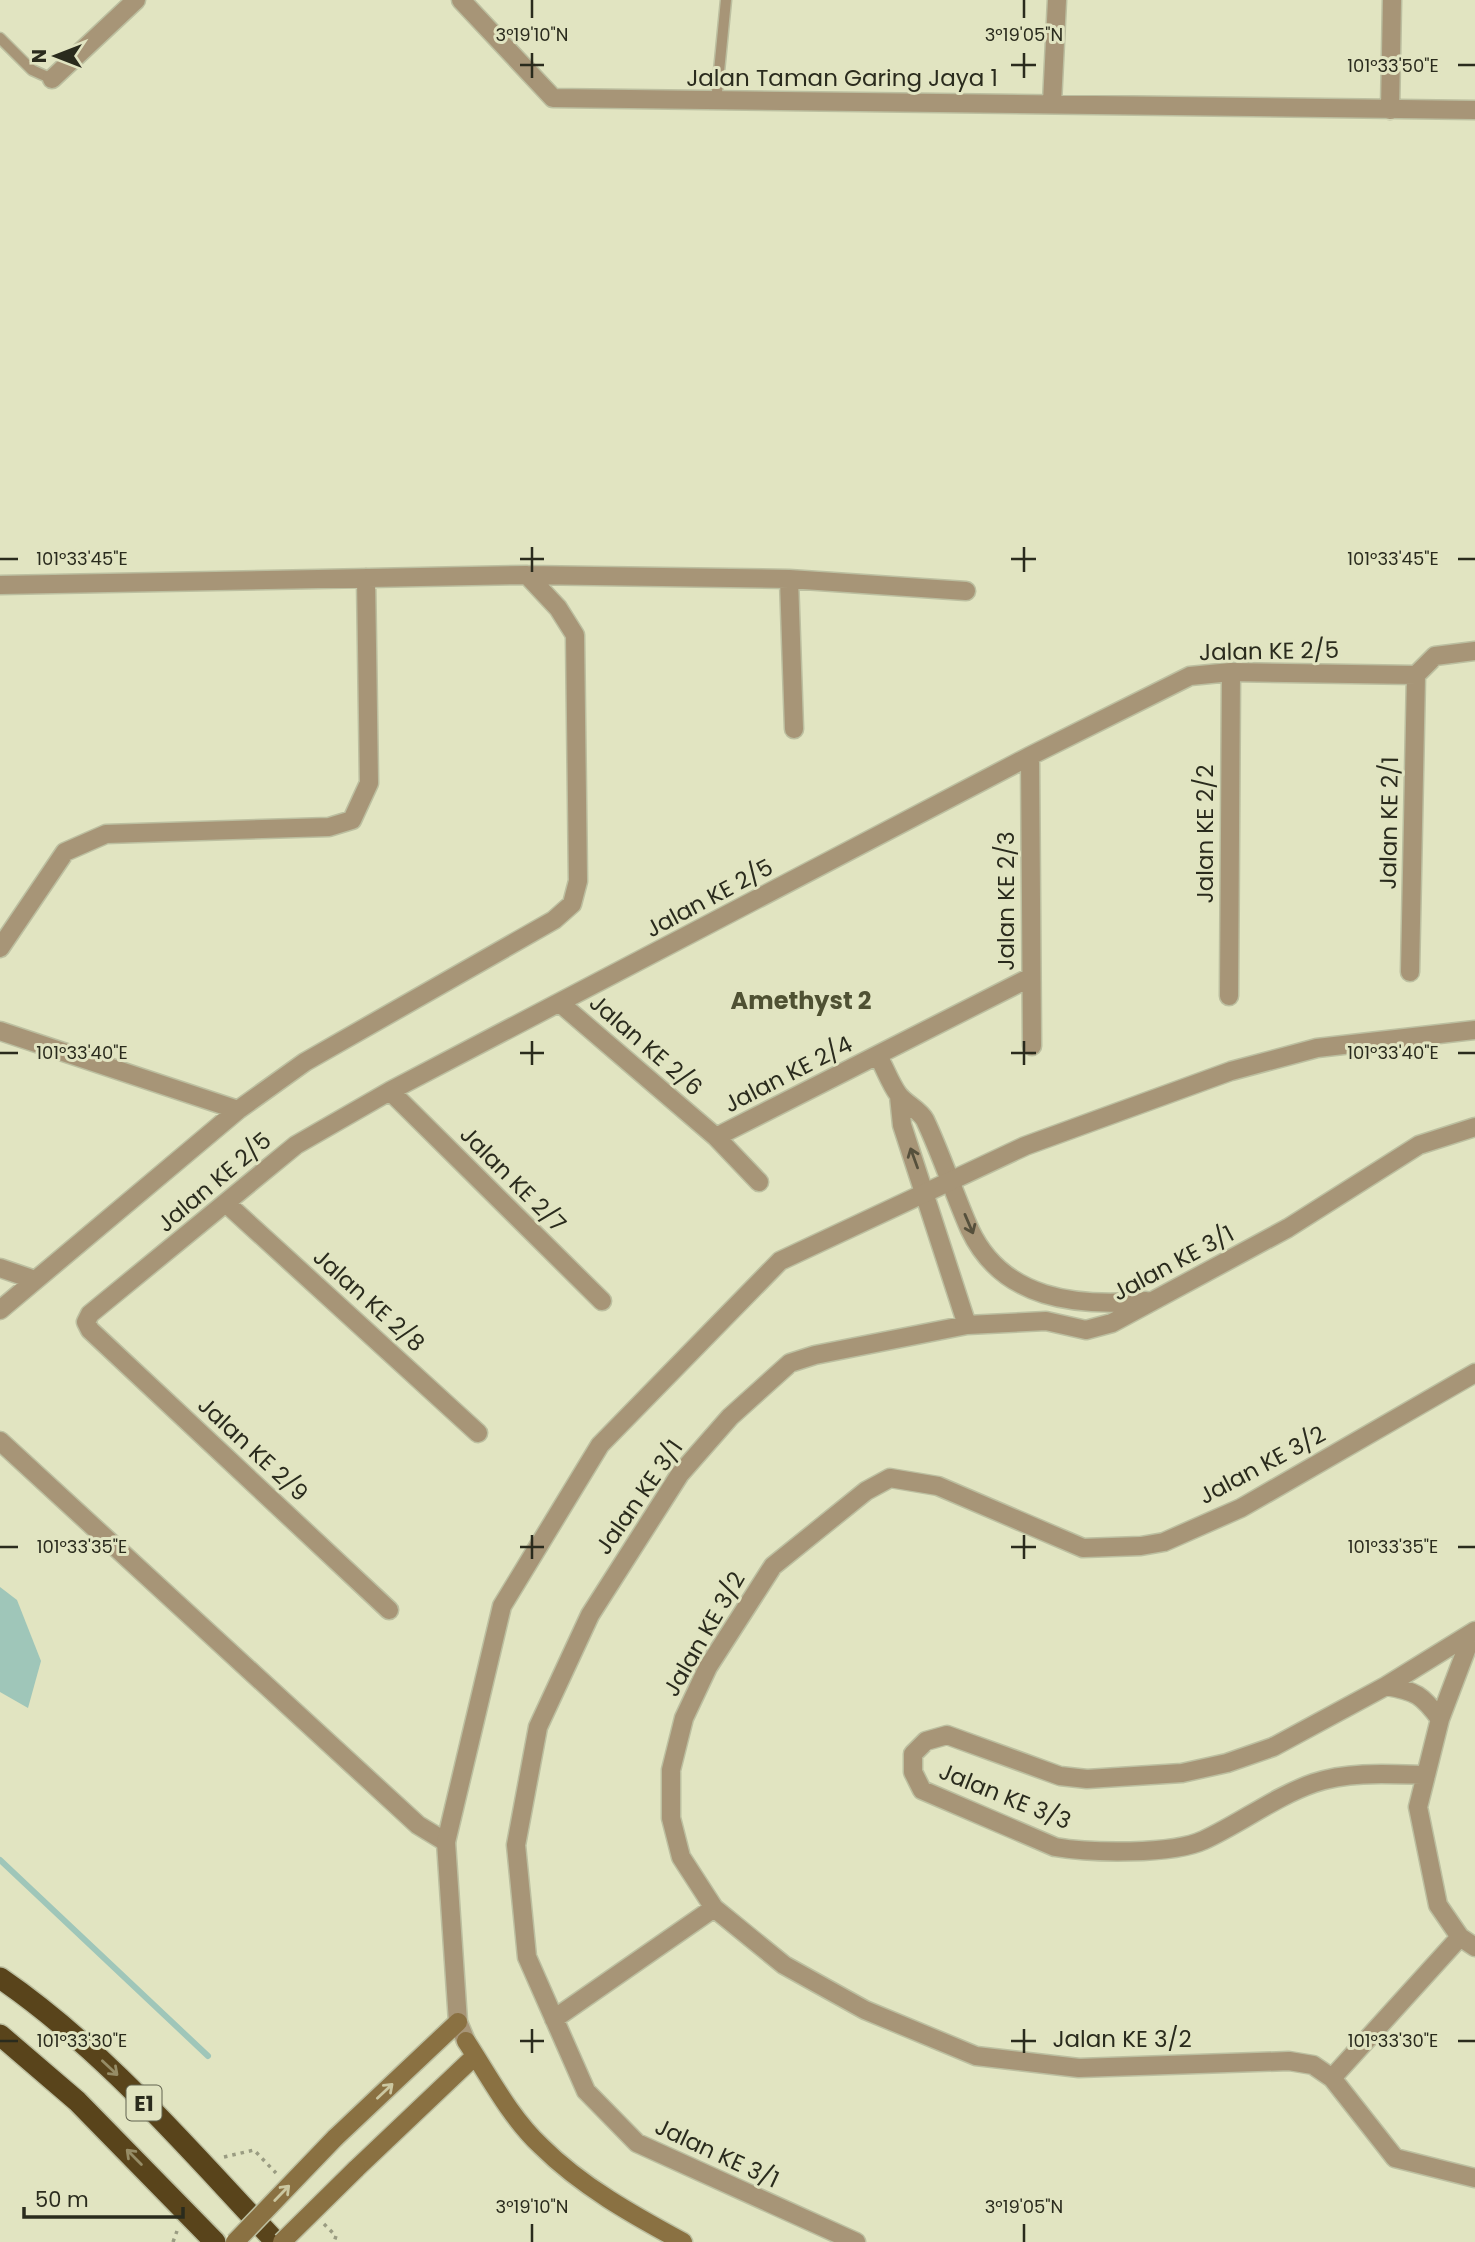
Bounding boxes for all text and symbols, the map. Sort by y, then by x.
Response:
north arrow [21,21,91,91]
text: 3°19'10"N [496,22,568,47]
text: 3°19'05"N [985,22,1063,47]
text: N [26,49,53,63]
text: 101°33'50"E [1347,53,1439,78]
street label: Jalan Taman Garing Jaya 1 [686,62,998,94]
text: 101°33'45"E [36,546,128,571]
text: 101°33'45"E [1347,546,1439,571]
street label: Jalan KE 2/5 [1199,634,1339,668]
street label: Jalan KE 2/1 [1372,756,1406,890]
street label: Jalan KE 2/2 [1189,765,1221,903]
street label: Jalan KE 2/3 [990,831,1022,971]
street label: Jalan KE 2/5 [640,851,778,945]
district label: Amethyst 2 [731,984,871,1017]
street label: Jalan KE 2/6 [583,987,709,1103]
street label: Jalan KE 2/4 [718,1028,858,1120]
text: 101°33'40"E [36,1040,128,1065]
text: 101°33'40"E [1347,1040,1439,1065]
street label: Jalan KE 2/7 [453,1119,573,1239]
street label: Jalan KE 2/5 [150,1125,278,1239]
one-way arrow [907,1148,919,1170]
one-way arrow [963,1213,976,1234]
street label: Jalan KE 3/1 [1107,1218,1239,1308]
street label: Jalan KE 2/8 [306,1241,432,1359]
street label: Jalan KE 2/9 [191,1389,315,1509]
street label: Jalan KE 3/2 [1193,1418,1331,1512]
street label: Jalan KE 3/1 [588,1433,690,1561]
text: 101°33'35"E [37,1534,127,1559]
text: 101°33'35"E [1348,1534,1438,1559]
street label: Jalan KE 3/2 [655,1566,753,1702]
street label: Jalan KE 3/3 [934,1755,1076,1837]
street label: Jalan KE 3/2 [1052,2023,1192,2055]
text: 101°33'30"E [37,2028,127,2053]
text: 101°33'30"E [1348,2028,1438,2053]
one-way arrow [101,2059,118,2076]
one-way arrow [376,2083,393,2100]
road number: E1 [127,2086,162,2120]
street label: Jalan KE 3/1 [650,2110,784,2196]
one-way arrow [125,2149,142,2166]
scale bar [24,2176,184,2220]
text: 50 m [35,2185,89,2214]
one-way arrow [274,2185,291,2202]
text: 3°19'10"N [496,2194,568,2219]
text: 3°19'05"N [985,2194,1063,2219]

